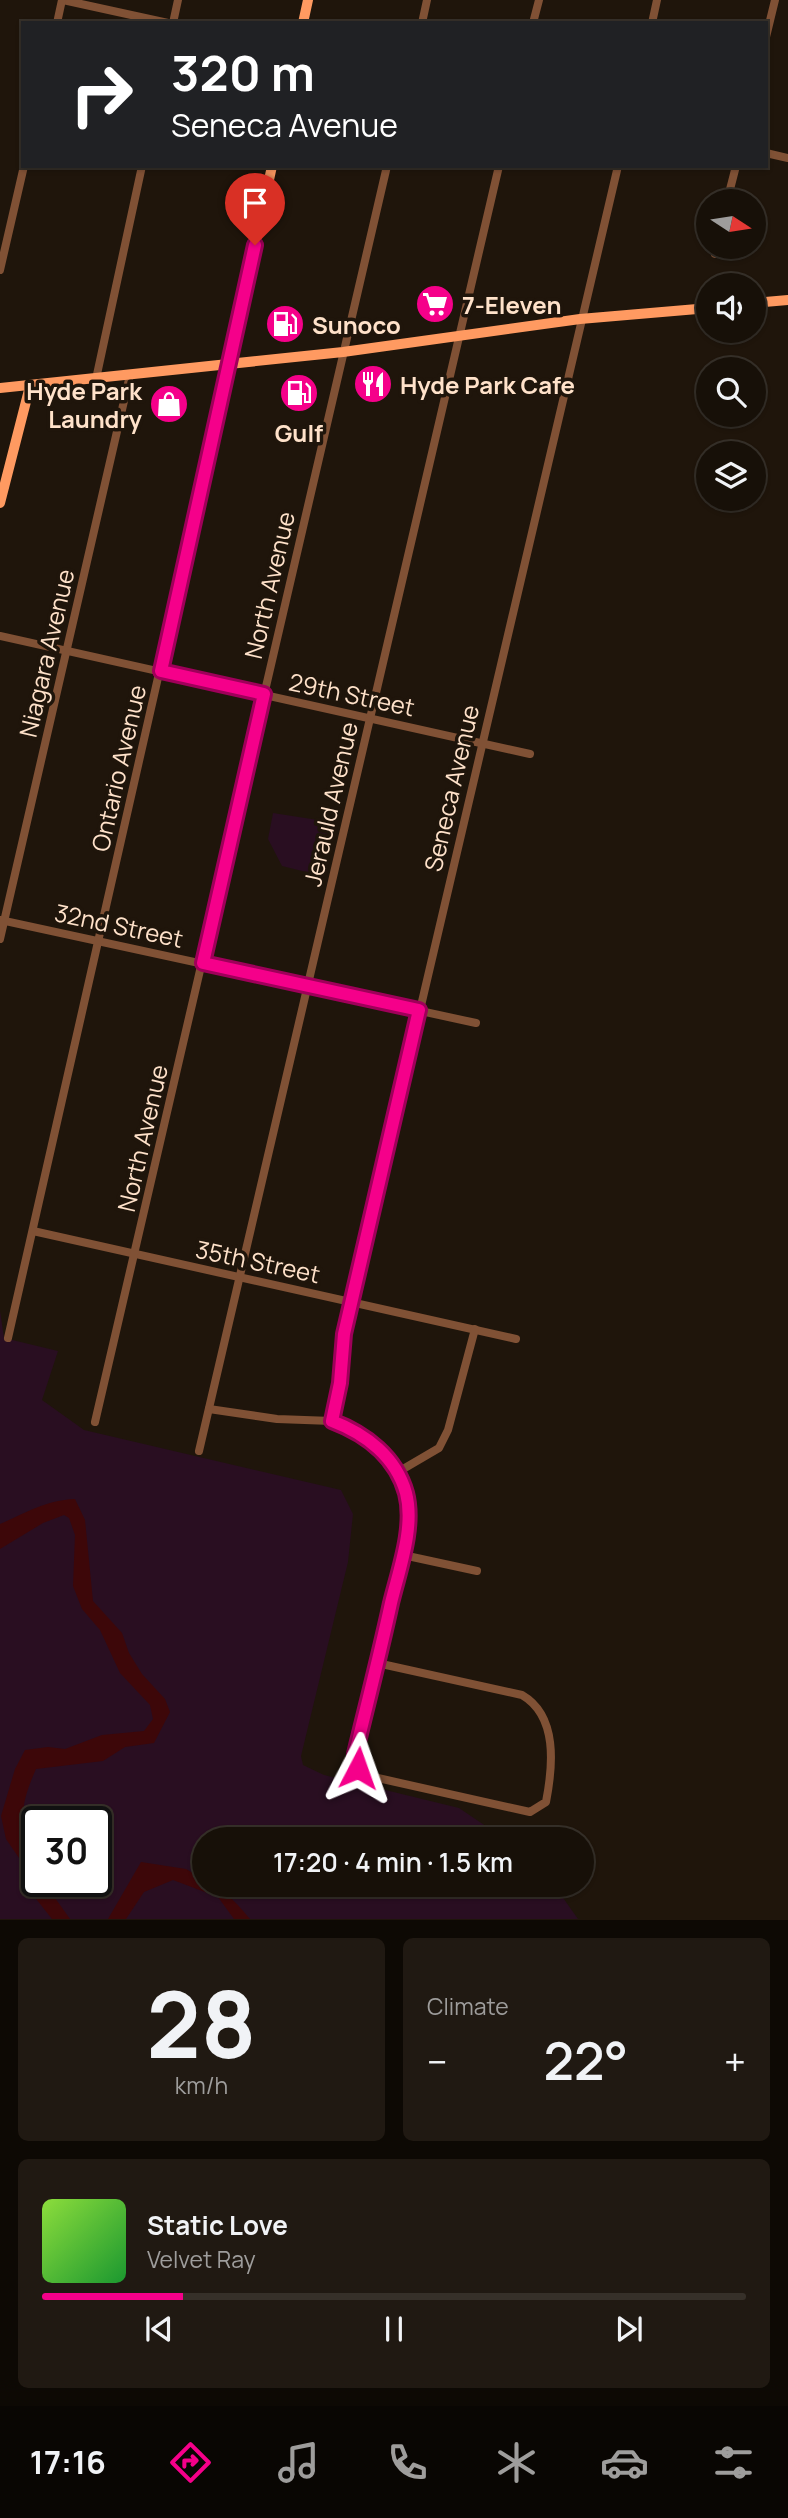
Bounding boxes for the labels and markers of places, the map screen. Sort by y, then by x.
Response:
pin [225,173,285,245]
supermarket icon: 7-Eleven [414,283,456,325]
place label: 7-Eleven [462,288,561,321]
fuel station icon: Sunoco [264,303,306,345]
place label: Sunoco [312,308,401,341]
restaurant icon: Hyde Park Cafe [352,363,394,405]
place label: Hyde Park Cafe [400,368,575,401]
fuel station icon: Gulf [278,372,320,414]
place label: Hyde Park Laundry [26,374,143,435]
shop icon: Hyde Park Laundry [148,383,190,425]
place label: Gulf [275,416,323,449]

